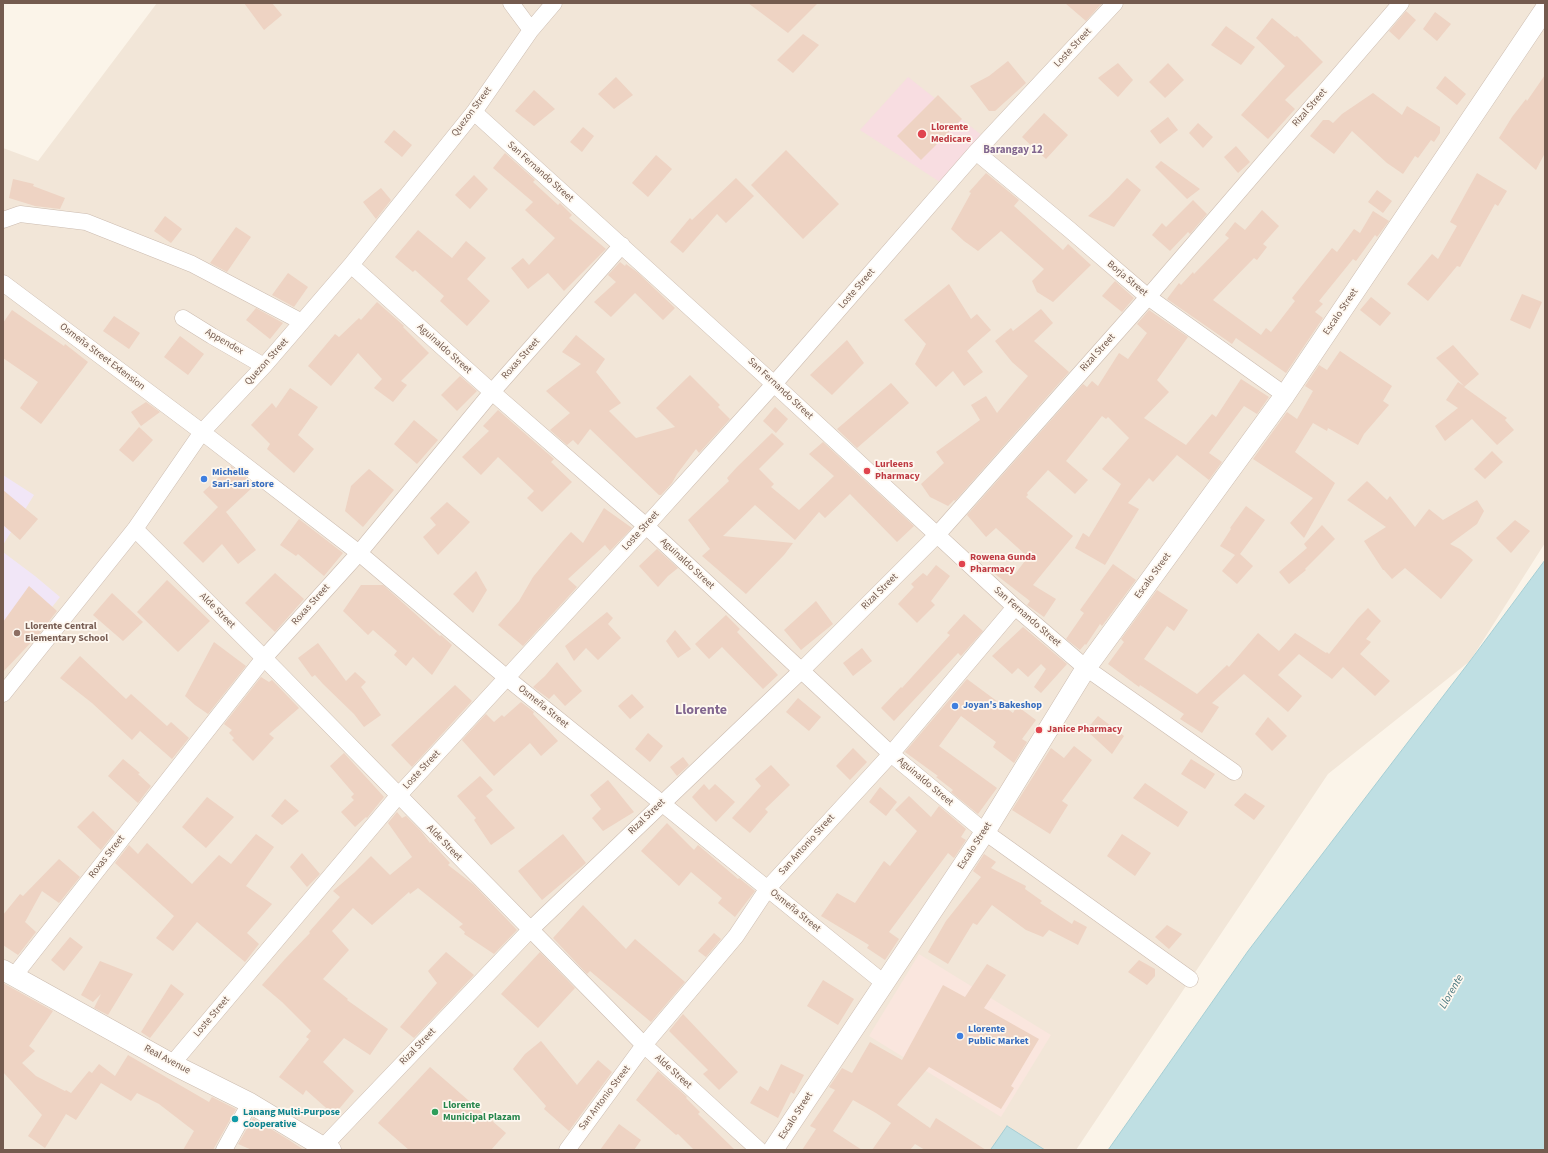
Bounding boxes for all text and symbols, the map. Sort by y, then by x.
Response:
street label: Loste Street [1052,26,1094,70]
street label: Quezon Street [449,85,495,139]
street label: Rizal Street [1290,86,1330,130]
place label: Llorente Medicare [931,122,971,146]
marker: Llorente Medicare [916,128,928,140]
street label: San Fernando Street [504,139,576,205]
district label: Barangay 12 [983,144,1043,158]
street label: Borja Street [1104,259,1150,299]
street label: Loste Street [836,266,878,312]
street label: Escalo Street [1321,286,1361,338]
street label: Osmeña Street Extension [57,321,147,393]
street label: Aguinaldo Street [414,321,474,377]
street label: Appendex [203,326,245,358]
street label: Rizal Street [1078,332,1118,374]
street label: Quezon Street [243,336,291,388]
street label: Roxas Street [499,336,543,382]
street label: San Fernando Street [745,356,815,422]
place label: Lurleens Pharmacy [875,459,920,482]
marker: Lurleens Pharmacy [862,466,872,476]
place label: Michelle Sari-sari store [212,467,274,490]
marker: Michelle Sari-sari store [199,474,209,484]
street label: Loste Street [620,509,662,553]
street label: Aguinaldo Street [658,536,716,592]
street label: Escalo Street [1132,551,1174,601]
place label: Rowena Gunda Pharmacy [970,552,1036,576]
marker: Rowena Gunda Pharmacy [957,559,967,569]
street label: Rizal Street [859,571,901,613]
street label: Roxas Street [289,582,333,628]
street label: San Fernando Street [991,585,1063,649]
street label: Alde Street [197,591,237,631]
place label: Llorente Central Elementary School [25,621,108,644]
marker: Llorente Central Elementary School [12,628,22,638]
street label: Osmeña Street [515,683,571,731]
place label: Joyan's Bakeshop [963,700,1042,712]
marker: Joyan's Bakeshop [950,701,960,711]
district label: Llorente [675,703,727,719]
place label: Janice Pharmacy [1047,724,1122,736]
marker: Janice Pharmacy [1034,725,1044,735]
street label: Loste Street [401,748,443,792]
street label: Aguinaldo Street [895,755,955,809]
street label: Rizal Street [626,796,668,838]
street label: San Antonio Street [777,812,837,878]
street label: Escalo Street [955,820,995,872]
street label: Alde Street [424,822,464,864]
street label: Roxas Street [86,833,128,881]
street label: Osmeña Street [767,887,823,935]
water label: Llorente [1437,973,1467,1011]
street label: Loste Street [192,994,232,1040]
place label: Llorente Public Market [968,1024,1029,1048]
street label: Rizal Street [397,1026,439,1068]
marker: Llorente Public Market [955,1031,965,1041]
street label: Real Avenue [142,1043,192,1077]
street label: Alde Street [652,1052,694,1092]
street label: San Antonio Street [577,1063,633,1133]
street label: Escalo Street [776,1090,816,1142]
place label: Llorente Municipal Plazam [443,1100,520,1124]
place label: Lanang Multi-Purpose Cooperative [243,1107,340,1130]
marker: Llorente Municipal Plazam [430,1107,440,1117]
marker: Lanang Multi-Purpose Cooperative [230,1114,240,1124]

